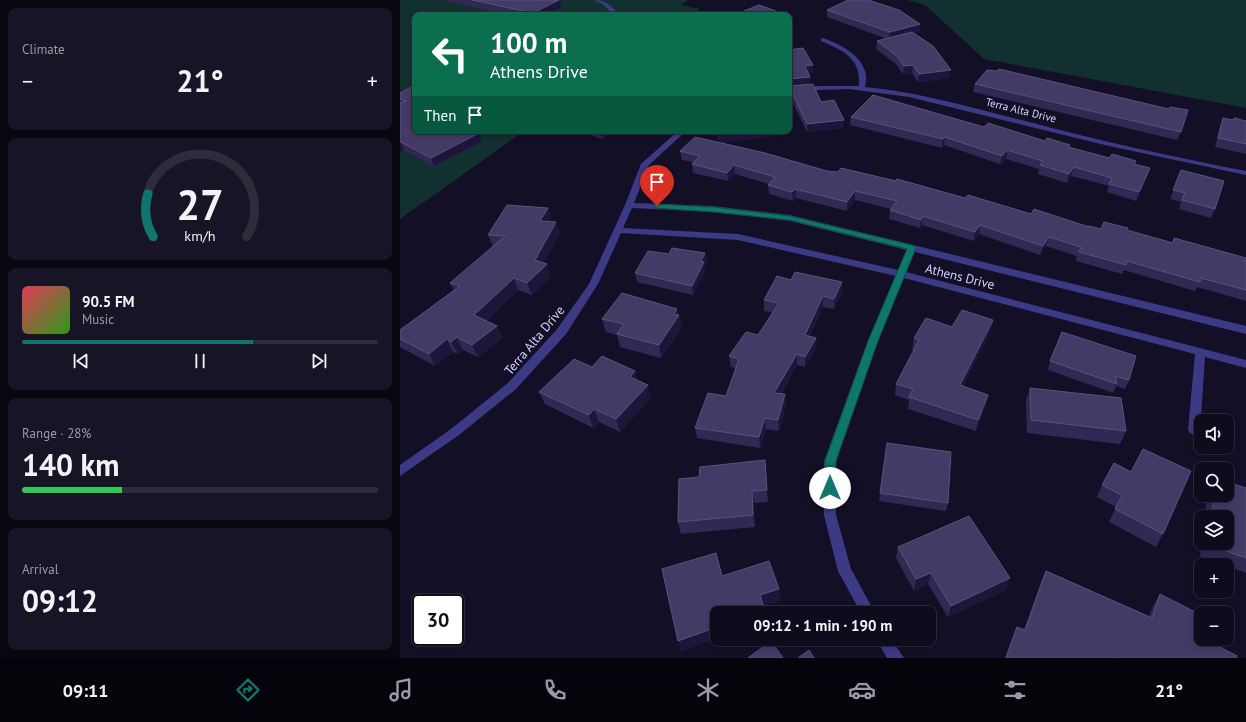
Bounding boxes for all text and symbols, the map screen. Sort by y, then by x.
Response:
text: 100 m [490,24,567,61]
icon: left [424,28,476,80]
text: Climate [22,41,65,58]
text: Athens Drive [490,60,588,83]
text: 21° [176,61,224,100]
text: − [22,67,33,95]
text: + [367,67,378,95]
street label: Terra Alta Drive [984,94,1058,126]
icon: arrive [464,104,486,126]
text: Then [424,106,456,125]
pin [640,165,674,206]
icon: arrive [646,171,668,193]
text: 27 [176,178,224,231]
text: km/h [184,226,216,245]
street label: Athens Drive [924,260,996,293]
text: 90.5 FM [82,292,135,311]
street label: Terra Alta Drive [500,302,568,378]
text: Music [82,311,114,328]
icon: previous [70,350,92,372]
icon: pause [189,350,211,372]
icon: next [308,350,330,372]
map controls [1194,414,1234,646]
button: sound [1194,414,1234,454]
text: Range · 28% [22,425,91,442]
text: 140 km [22,445,120,484]
button: search [1194,462,1234,502]
position arrow [809,467,851,509]
button: layers [1194,510,1234,550]
button: + [1194,558,1234,598]
text: Arrival [22,561,58,578]
text: 09:12 [22,581,98,620]
speed limit sign: 30 [412,594,464,646]
button: − [1194,606,1234,646]
text: 09:12 · 1 min · 190 m [754,616,892,635]
icon: directions [234,676,262,704]
icon: music [387,676,415,704]
icon: phone [541,676,569,704]
icon: climate [694,676,722,704]
icon: car [848,676,876,704]
icon: filters [1001,676,1029,704]
text: 09:11 [63,679,108,702]
text: 21° [1155,679,1183,702]

